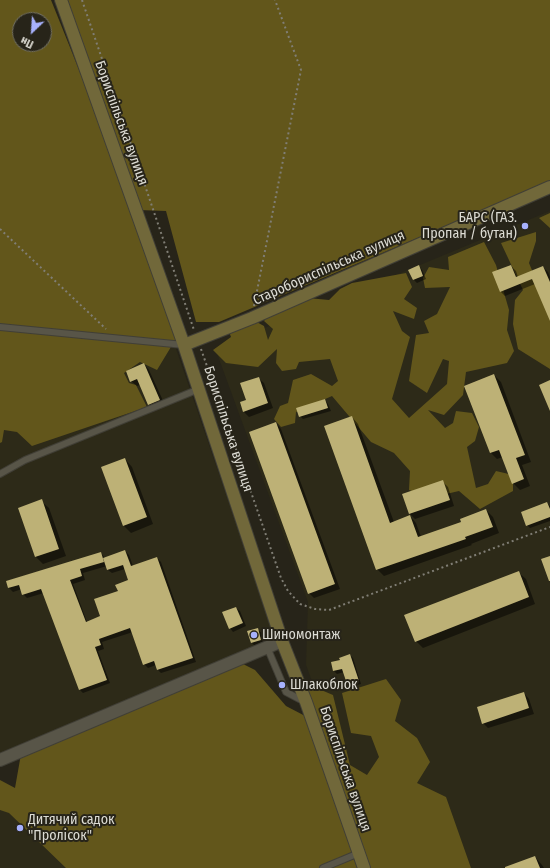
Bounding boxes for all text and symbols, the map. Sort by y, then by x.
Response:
north arrow [12,12,52,52]
text: Пн [19,34,36,51]
street label: Бориспільська вулиця [91,58,151,188]
place label: БАРС (ГАЗ. Пропан / бутан) [422,210,517,242]
marker: БАРС (ГАЗ. Пропан / бутан) [520,221,530,231]
street label: Старобориспільська вулиця [250,227,408,309]
street label: Бориспільська вулиця [200,364,256,494]
place label: Шиномонтаж [262,627,340,643]
marker: Шиномонтаж [249,630,259,640]
place label: Шлакоблок [290,677,358,693]
marker: Шлакоблок [277,680,287,690]
street label: Бориспільська вулиця [316,704,374,834]
place label: Дитячий садок "Пролісок" [28,812,115,844]
marker: Дитячий садок "Пролісок" [15,823,25,833]

